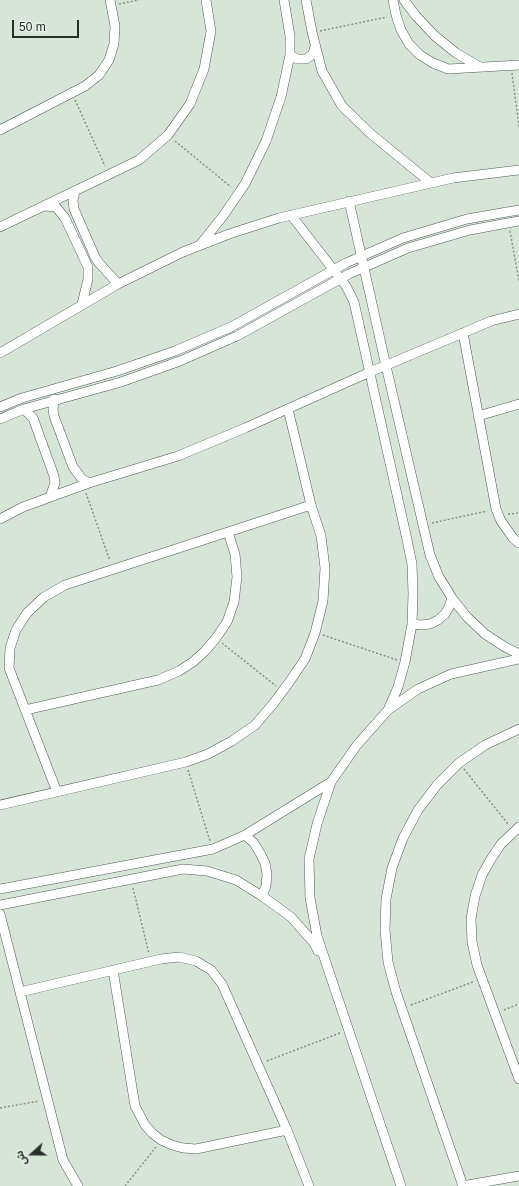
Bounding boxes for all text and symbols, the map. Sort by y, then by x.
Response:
scale bar [14,12,81,38]
text: 50 m [19,20,46,34]
north arrow [12,1134,52,1174]
text: ش [12,1149,29,1167]

